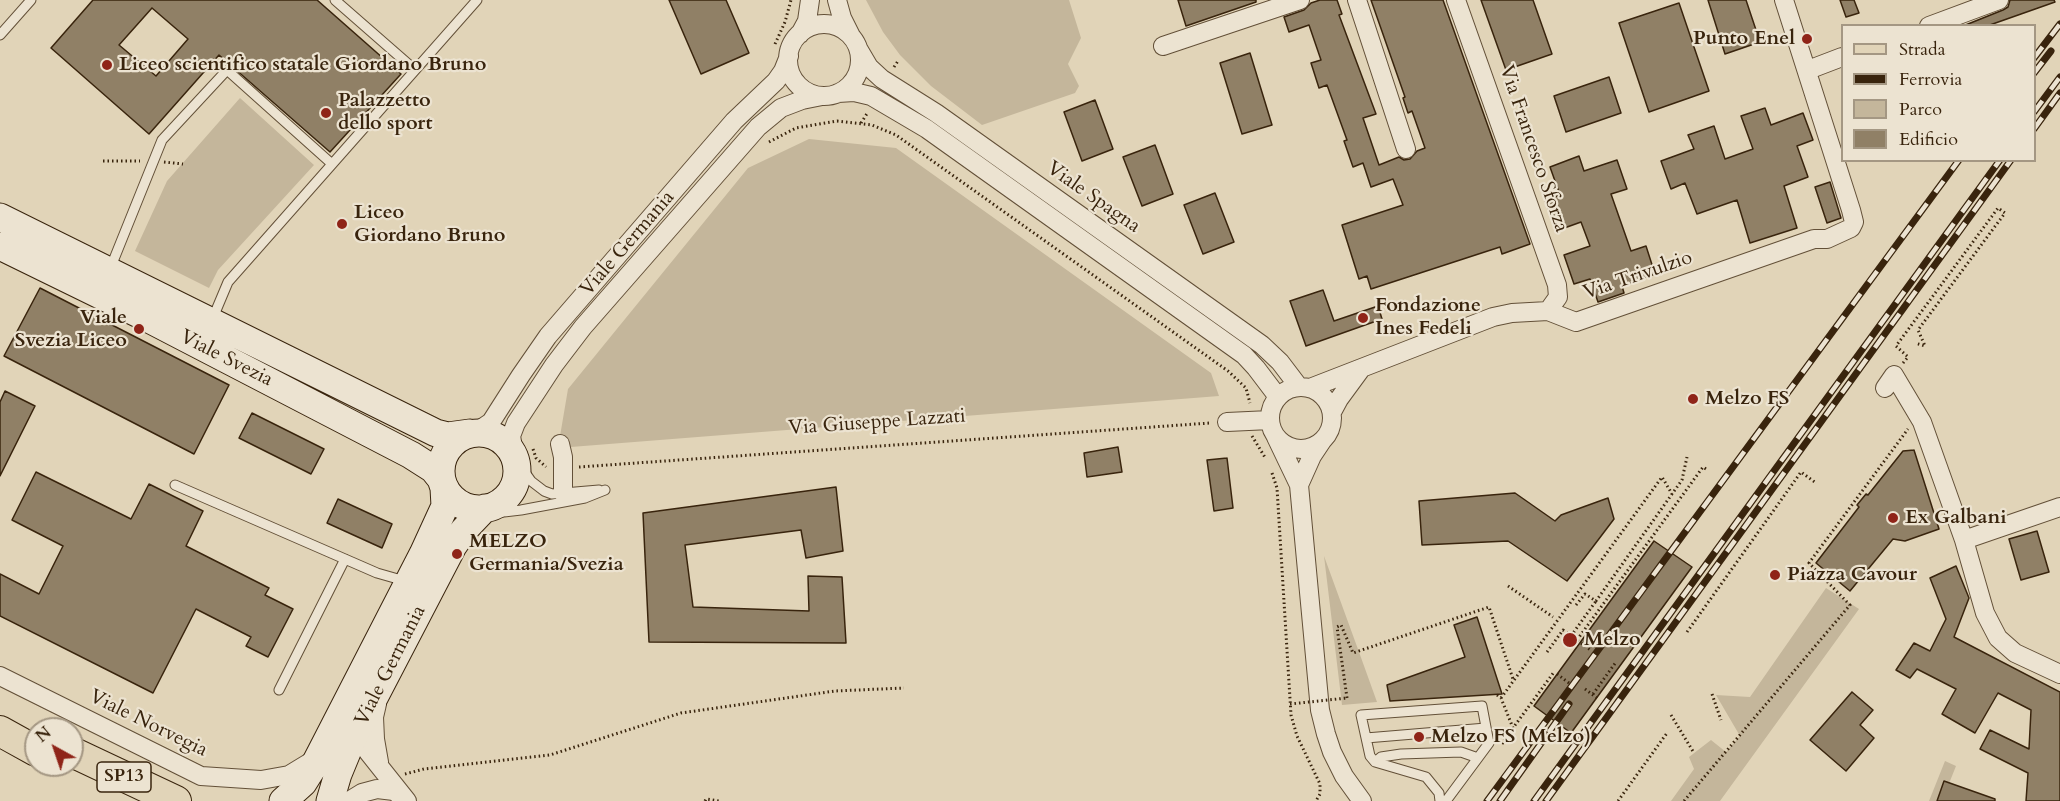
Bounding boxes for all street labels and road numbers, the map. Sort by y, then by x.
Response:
street label: Via Francesco Sforza [1493,62,1573,236]
street label: Viale Spagna [1041,157,1145,239]
street label: Viale Germania [576,186,680,302]
street label: Via Trivulzio [1580,246,1696,306]
street label: Viale Svezia [176,325,276,393]
street label: Via Giuseppe Lazzati [788,405,966,441]
street label: Viale Germania [350,602,432,730]
street label: Viale Norvegia [85,685,211,763]
road number: SP13 [97,762,151,792]

